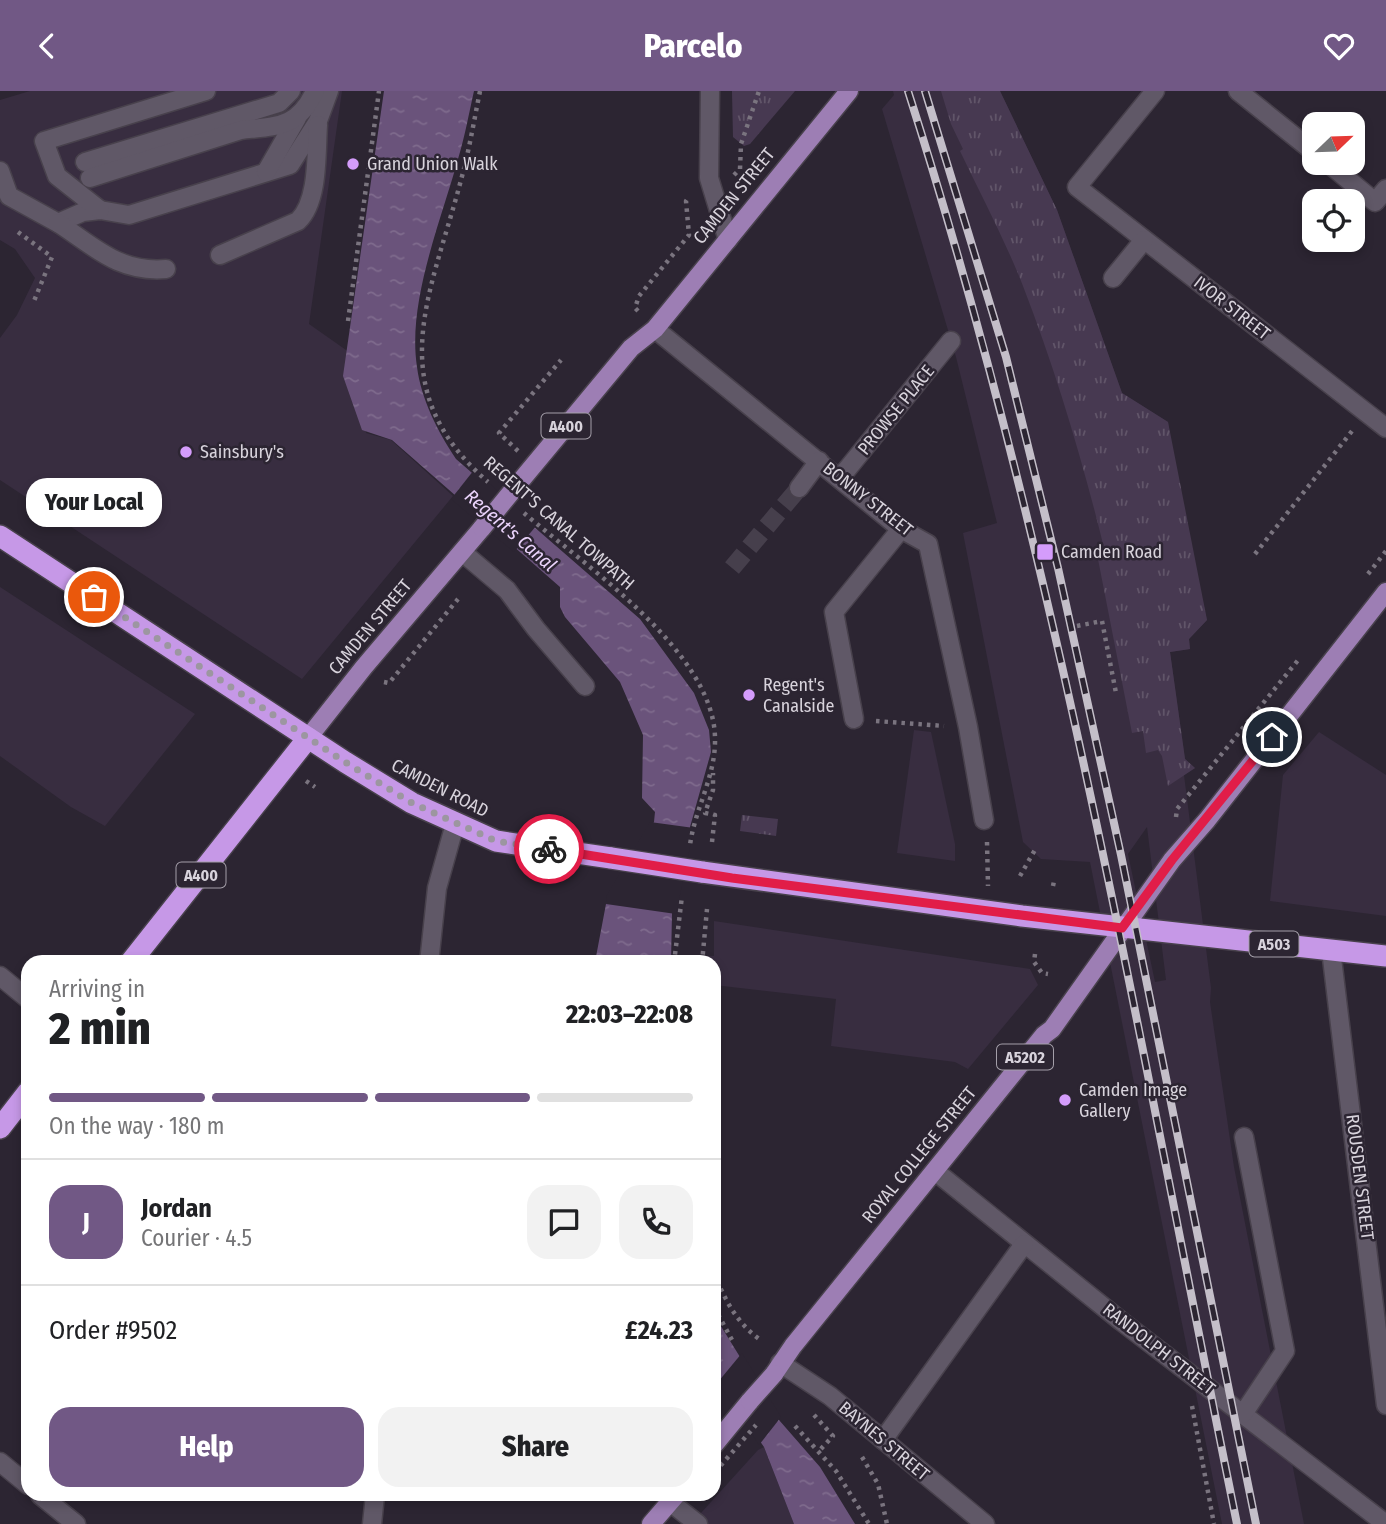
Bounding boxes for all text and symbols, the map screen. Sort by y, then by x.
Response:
icon: back [28,27,66,65]
text: Parcelo [644,27,742,65]
icon: heart [1320,27,1358,65]
north arrow [1302,112,1365,175]
map controls [1302,112,1365,252]
street label: CAMDEN STREET [689,143,780,249]
place label: Grand Union Walk [367,153,498,175]
marker: Grand Union Walk [345,156,361,172]
button: locate [1302,189,1365,252]
street label: IVOR STREET [1189,271,1275,345]
street label: PROWSE PLACE [853,361,939,459]
road number: A400 [542,413,590,439]
place label: Sainsbury's [200,441,284,463]
marker: Sainsbury's [178,444,194,460]
street label: REGENT'S CANAL TOWPATH [479,451,639,595]
street label: BONNY STREET [819,457,918,541]
callout: Your Local [26,478,162,527]
water label: Regent's Canal [460,484,561,576]
text: Your Local [45,488,143,516]
place label: Camden Road [1061,541,1162,563]
marker: Camden Road [1035,542,1055,562]
pin [64,567,124,627]
street label: CAMDEN STREET [324,574,417,679]
icon: bag [75,578,113,616]
place label: Regent's Canalside [763,674,835,717]
marker: Regent's Canalside [741,687,757,703]
pin [1242,707,1302,767]
icon: home [1253,718,1291,756]
street label: CAMDEN ROAD [388,754,492,822]
courier [514,814,584,884]
icon: bike [530,830,568,868]
road number: A400 [176,863,226,887]
road number: A503 [1250,931,1298,957]
text: Arriving in [49,975,145,1003]
text: 22:03–22:08 [566,999,693,1030]
text: 2 min [49,1001,151,1056]
road number: A5202 [997,1045,1053,1069]
place label: Camden Image Gallery [1079,1079,1187,1122]
street label: ROYAL COLLEGE STREET [857,1082,981,1228]
marker: Camden Image Gallery [1057,1092,1073,1108]
text: On the way · 180 m [49,1112,225,1140]
street label: ROUSDEN STREET [1341,1113,1379,1242]
button: chat [527,1185,601,1259]
button: phone [619,1185,693,1259]
text: Jordan [141,1193,212,1224]
text: J [82,1207,90,1238]
text: Courier · 4.5 [141,1224,252,1252]
street label: RANDOLPH STREET [1098,1298,1220,1400]
text: Order #9502 [49,1315,177,1346]
text: £24.23 [625,1315,693,1346]
street label: BAYNES STREET [834,1397,934,1486]
button: Help [49,1407,364,1487]
button: Share [378,1407,693,1487]

